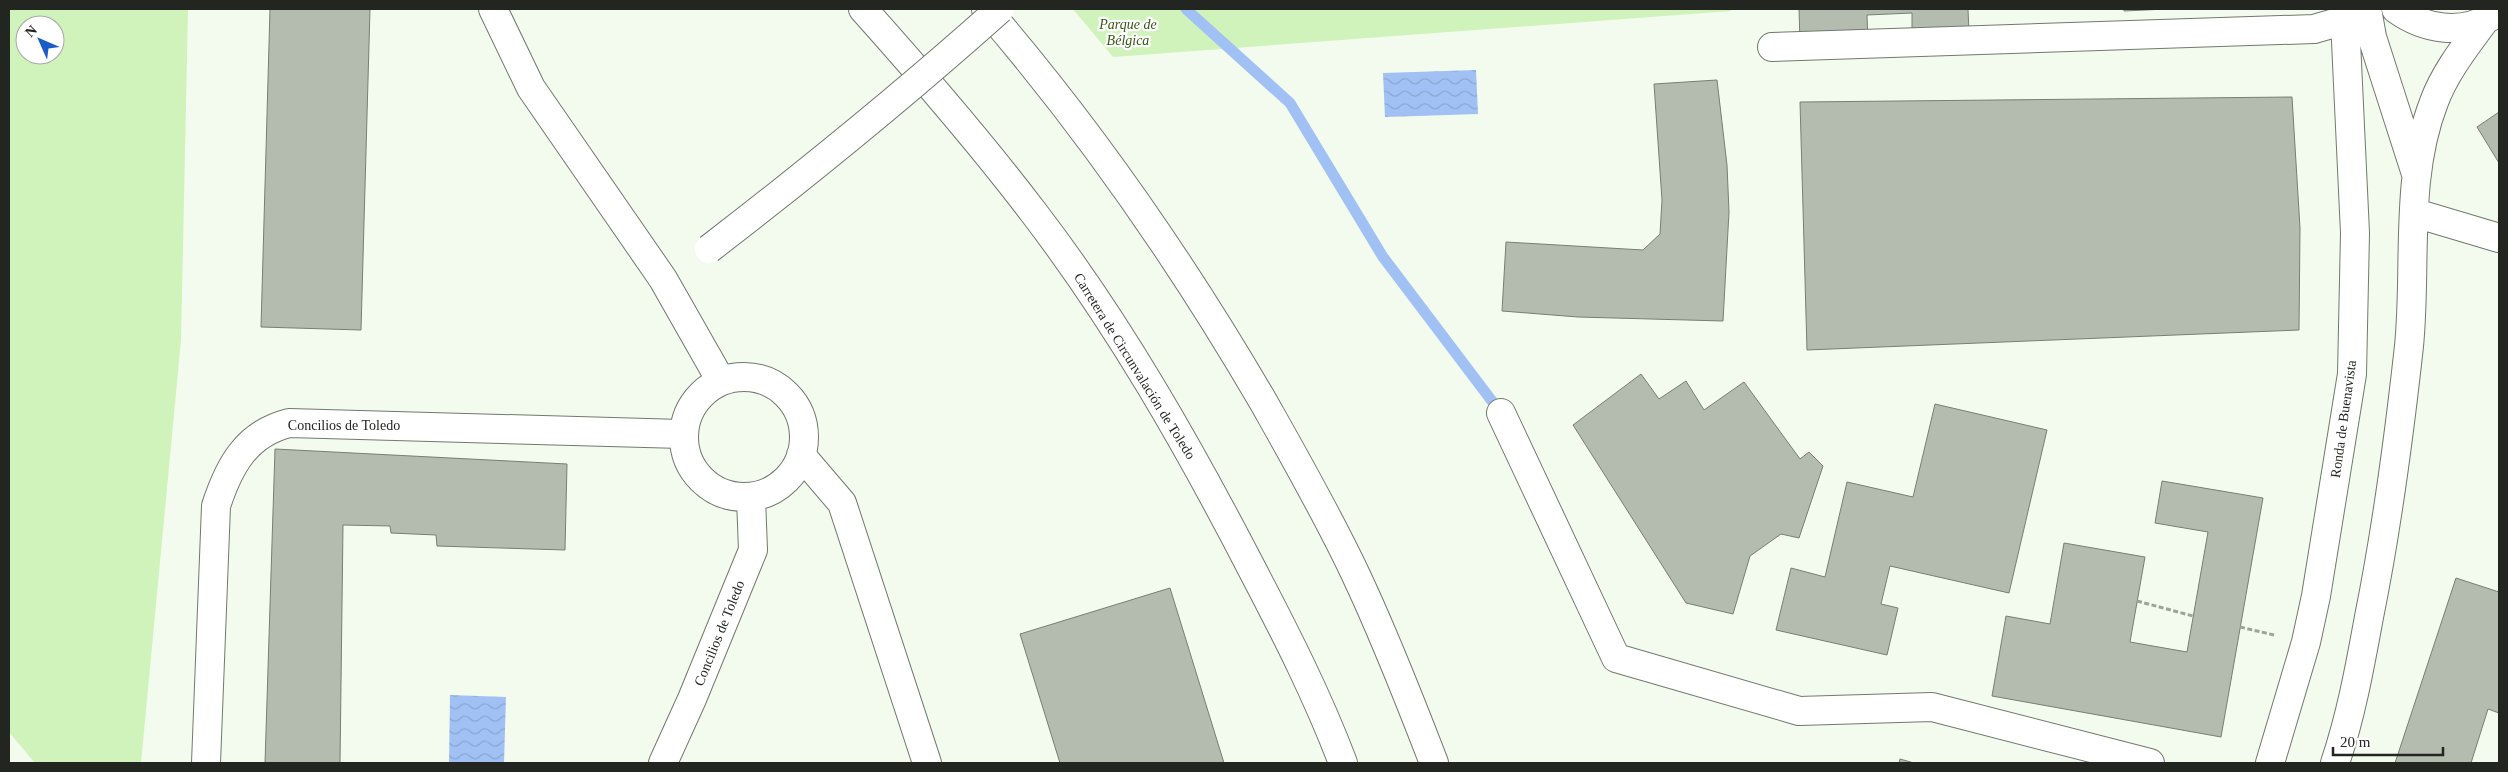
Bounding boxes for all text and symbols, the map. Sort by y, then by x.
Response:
north arrow [15,15,65,65]
park label: Parque de Bélgica [1098,17,1157,48]
text: N [22,22,40,40]
street label: Carretera de Circunvalación de Toledo [1071,271,1198,462]
street label: Ronda de Buenavista [2328,358,2359,479]
street label: Concilios de Toledo [288,418,400,433]
street label: Concilios de Toledo [691,578,747,688]
scale bar [2333,724,2443,756]
text: 20 m [2340,734,2371,750]

